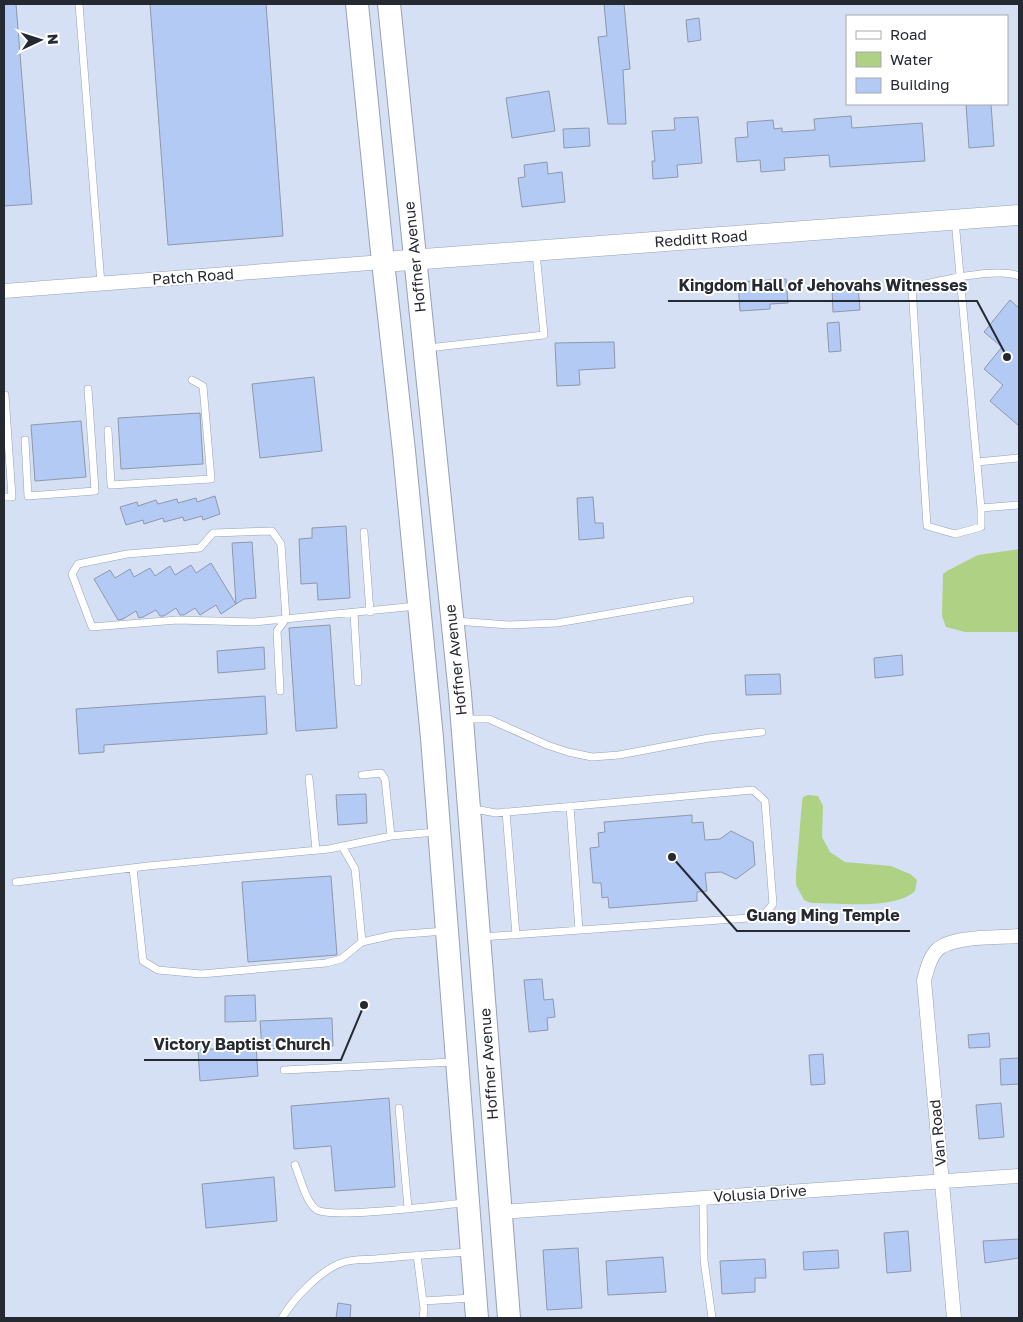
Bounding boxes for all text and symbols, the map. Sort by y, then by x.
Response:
north arrow [15,15,65,65]
legend [846,15,1008,105]
text: Road [890,25,927,43]
text: N [45,33,62,45]
text: Water [890,50,933,68]
text: Building [890,75,950,93]
street label: Hoffner Avenue [399,200,429,314]
street label: Redditt Road [654,226,748,250]
street label: Patch Road [151,264,234,288]
callout: Kingdom Hall of Jehovahs Witnesses [668,270,977,301]
text: Kingdom Hall of Jehovahs Witnesses [678,275,968,295]
street label: Hoffner Avenue [440,603,470,717]
callout: Guang Ming Temple [737,900,910,931]
text: Guang Ming Temple [746,905,900,925]
street label: Hoffner Avenue [475,1007,501,1120]
callout: Victory Baptist Church [144,1029,341,1060]
text: Victory Baptist Church [153,1034,331,1054]
street label: Van Road [925,1099,949,1167]
street label: Volusia Drive [713,1181,807,1205]

